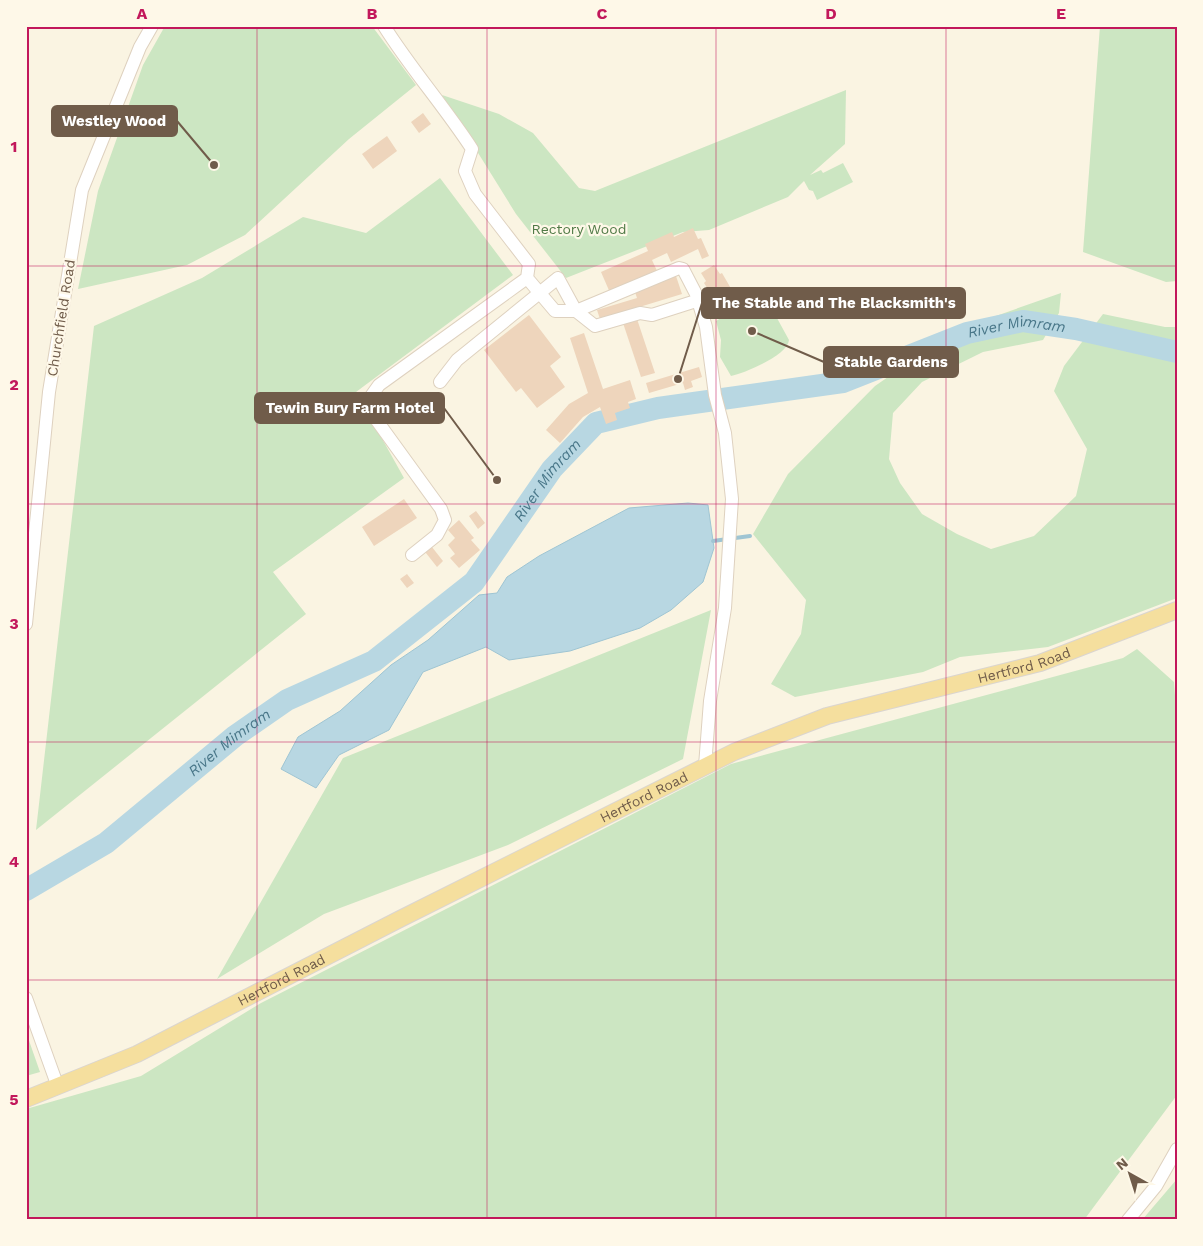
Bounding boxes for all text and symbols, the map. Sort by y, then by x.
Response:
text: A [137,4,148,23]
text: B [367,4,378,23]
text: C [597,4,608,23]
text: D [825,4,837,23]
text: E [1056,4,1066,23]
callout: Westley Wood [52,106,177,136]
text: Westley Wood [62,112,166,130]
text: 1 [11,137,17,156]
park label: Rectory Wood [532,221,626,237]
street label: Churchfield Road [44,258,78,378]
callout: The Stable and The Blacksmith's [702,288,965,318]
text: The Stable and The Blacksmith's [712,294,956,312]
water label: River Mimram [966,312,1067,342]
callout: Stable Gardens [824,347,958,377]
text: Stable Gardens [834,353,948,371]
text: 2 [9,375,19,394]
callout: Tewin Bury Farm Hotel [255,393,444,423]
text: Tewin Bury Farm Hotel [266,399,435,417]
water label: River Mimram [510,435,585,525]
text: 3 [9,614,19,633]
street label: Hertford Road [976,644,1073,686]
water label: River Mimram [185,705,274,780]
street label: Hertford Road [597,768,690,826]
text: 4 [9,852,19,871]
street label: Hertford Road [235,951,328,1009]
text: 5 [9,1090,19,1109]
north arrow [1106,1148,1156,1198]
text: N [1113,1154,1131,1173]

